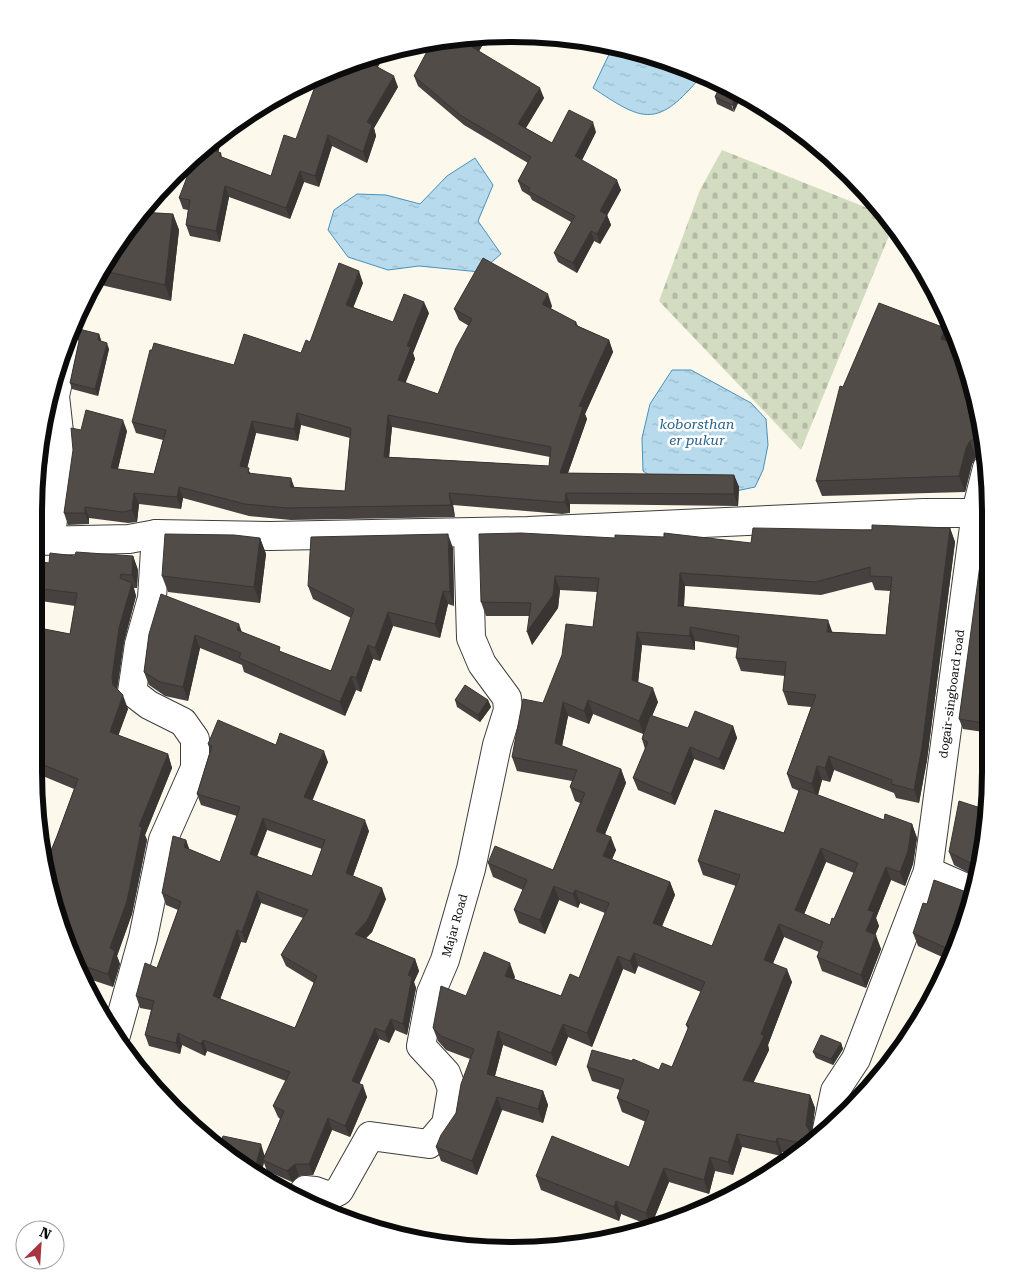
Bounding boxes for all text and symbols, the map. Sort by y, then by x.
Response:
water label: koborsthan er pukur [659,416,735,448]
street label: dogair-singboard road [936,628,967,759]
street label: Majar Road [439,892,471,959]
north arrow [15,1220,65,1270]
text: N [37,1224,54,1243]

